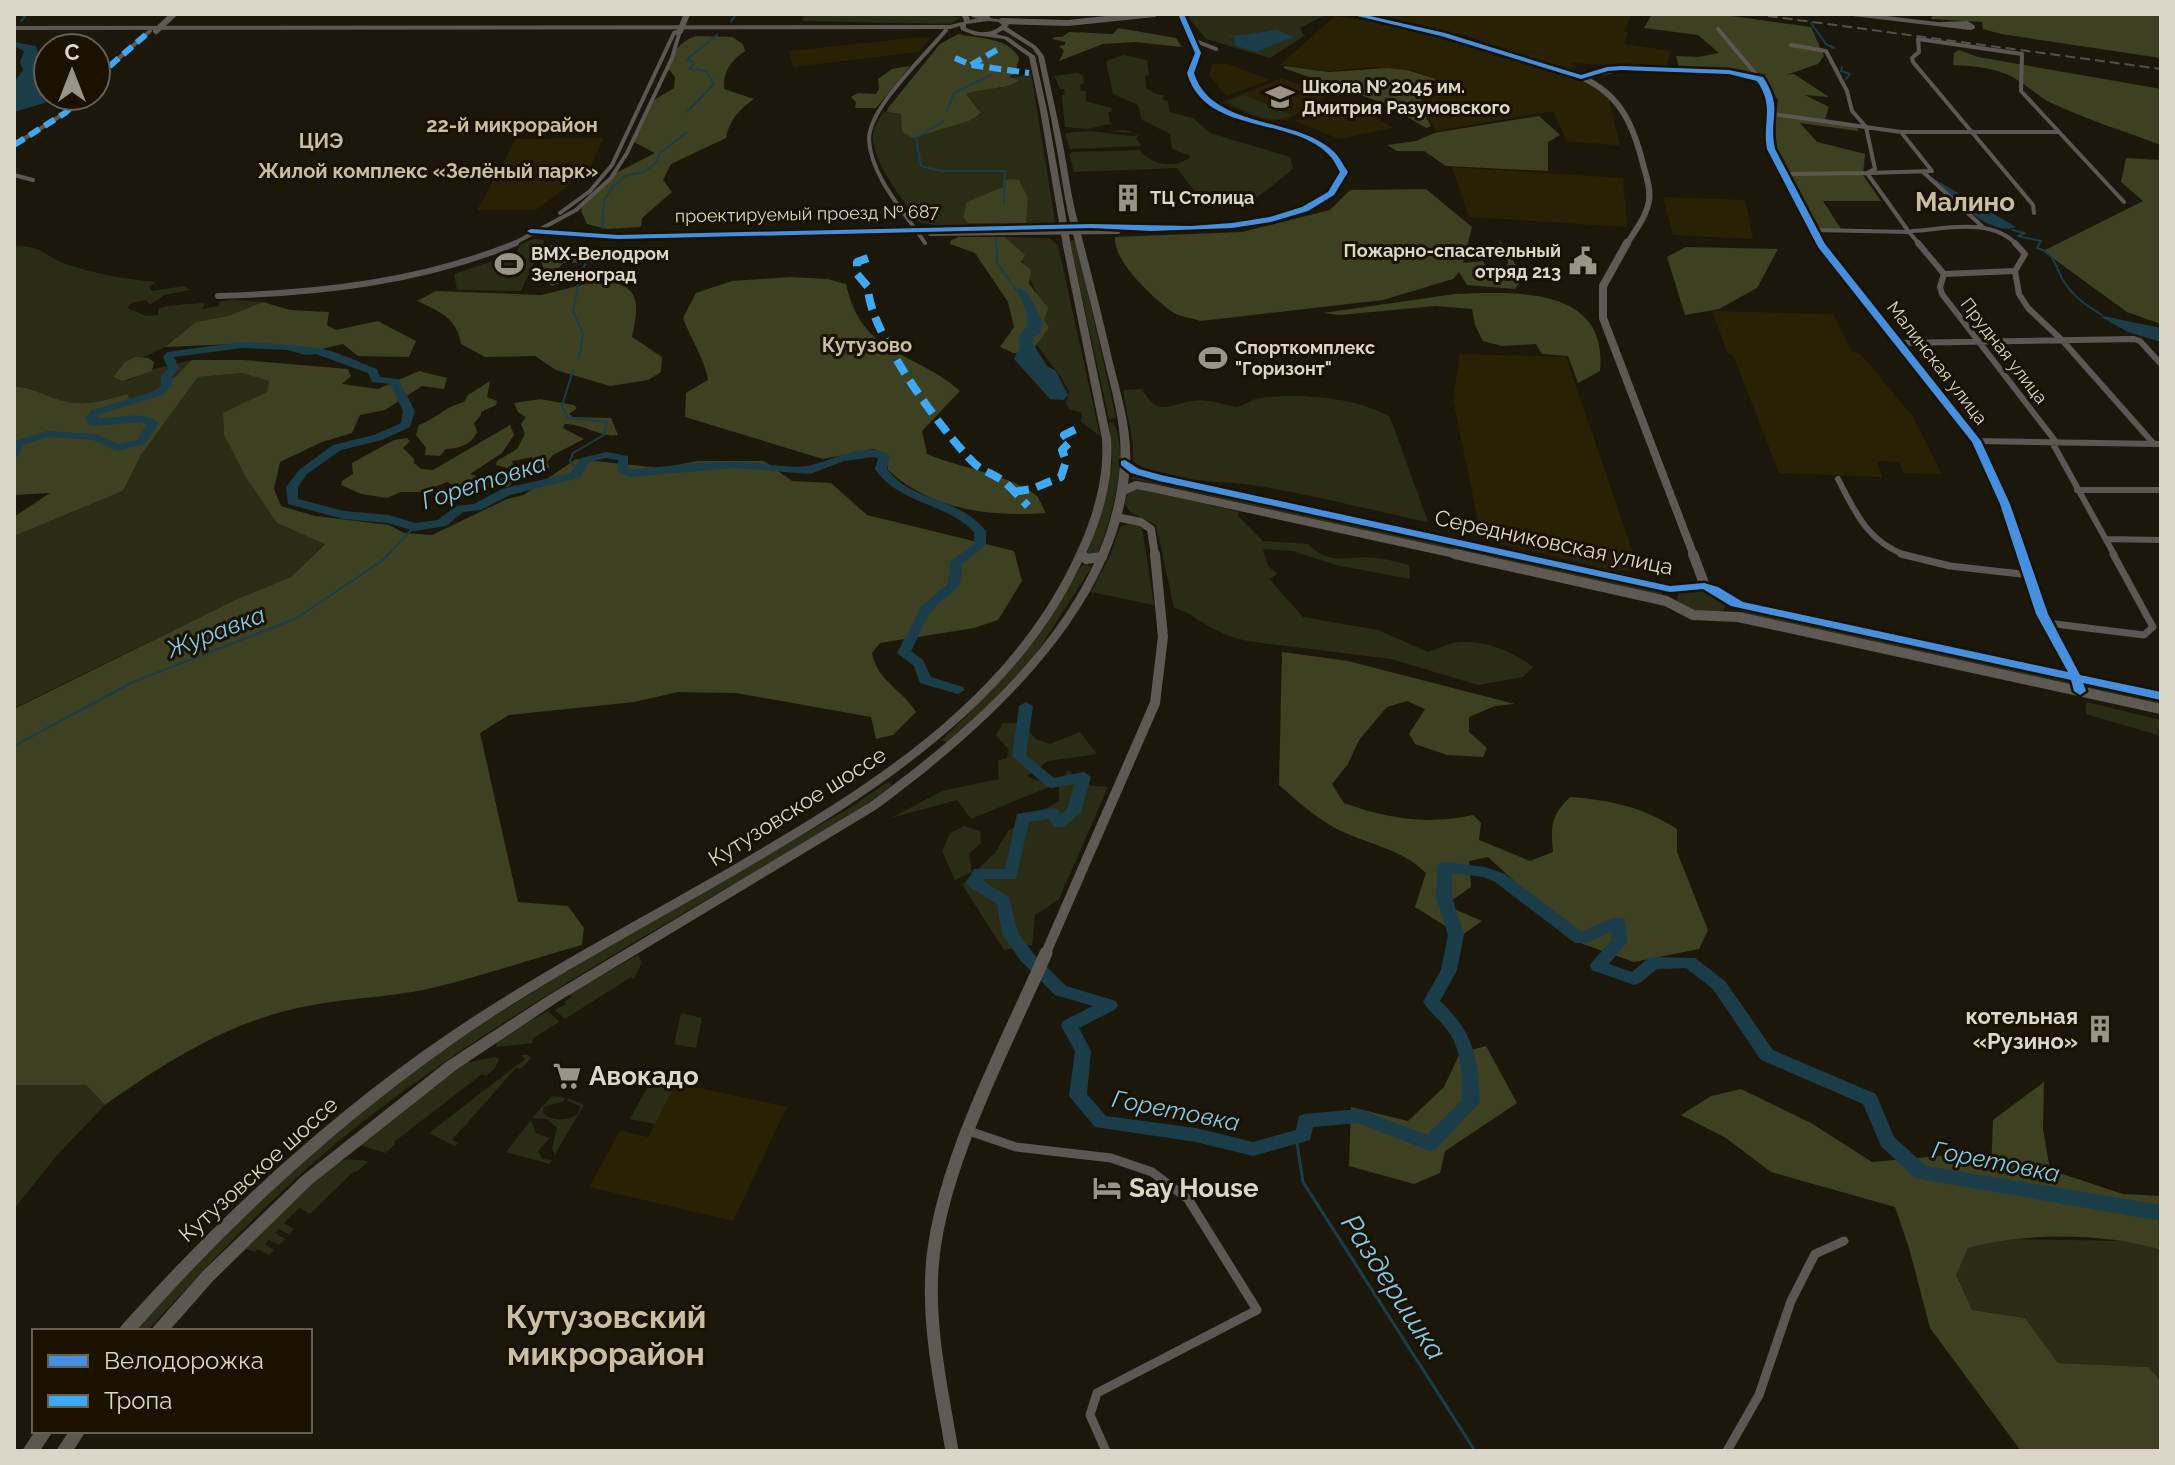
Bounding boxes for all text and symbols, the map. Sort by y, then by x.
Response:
north arrow [32,32,112,112]
text: С [64,39,80,65]
place label: Школа № 2045 им. Дмитрия Разумовского [1302,76,1510,118]
school or university icon: Школа № 2045 им. Дмитрия Разумовского [1265,82,1295,112]
district label: 22-й микрорайон [426,113,598,137]
district label: ЦИЭ [299,129,343,153]
district label: Жилой комплекс «Зелёный парк» [258,159,598,183]
building icon: ТЦ Столица [1113,183,1143,213]
place label: ТЦ Столица [1150,187,1254,208]
district label: Малино [1915,187,2015,217]
street label: проектируемый проезд № 687 [675,201,940,226]
place label: Пожарно-спасательный отряд 213 [1344,240,1561,282]
place label: BMX-Велодром Зеленоград [531,243,669,285]
public building icon: Пожарно-спасательный отряд 213 [1568,246,1598,276]
sports icon: BMX-Велодром Зеленоград [494,249,524,279]
street label: Прудная улица [1957,294,2052,408]
street label: Малинская улица [1883,297,1992,428]
district label: Кутузово [822,333,912,357]
place label: Спорткомплекс "Горизонт" [1235,337,1375,379]
sports icon: Спорткомплекс "Горизонт" [1198,343,1228,373]
water label: Горетовка [418,448,550,515]
street label: Середниковская улица [1432,504,1676,580]
water label: Журавка [162,600,269,664]
street label: Кутузовское шоссе [703,741,891,871]
place label: котельная «Рузино» [1966,1003,2078,1054]
building icon: котельная «Рузино» [2085,1014,2115,1044]
supermarket icon: Авокадо [552,1061,582,1091]
place label: Авокадо [589,1061,699,1091]
water label: Горетовка [1110,1084,1242,1137]
street label: Кутузовское шоссе [173,1091,343,1247]
water label: Горетовка [1930,1135,2062,1188]
hotel icon: Say House [1092,1173,1122,1203]
place label: Say House [1129,1173,1259,1203]
water label: Раздеришка [1334,1208,1453,1366]
district label: Кутузовский микрорайон [506,1298,706,1372]
legend [32,1329,312,1433]
text: Велодорожка [104,1346,264,1375]
text: Тропа [104,1386,172,1415]

